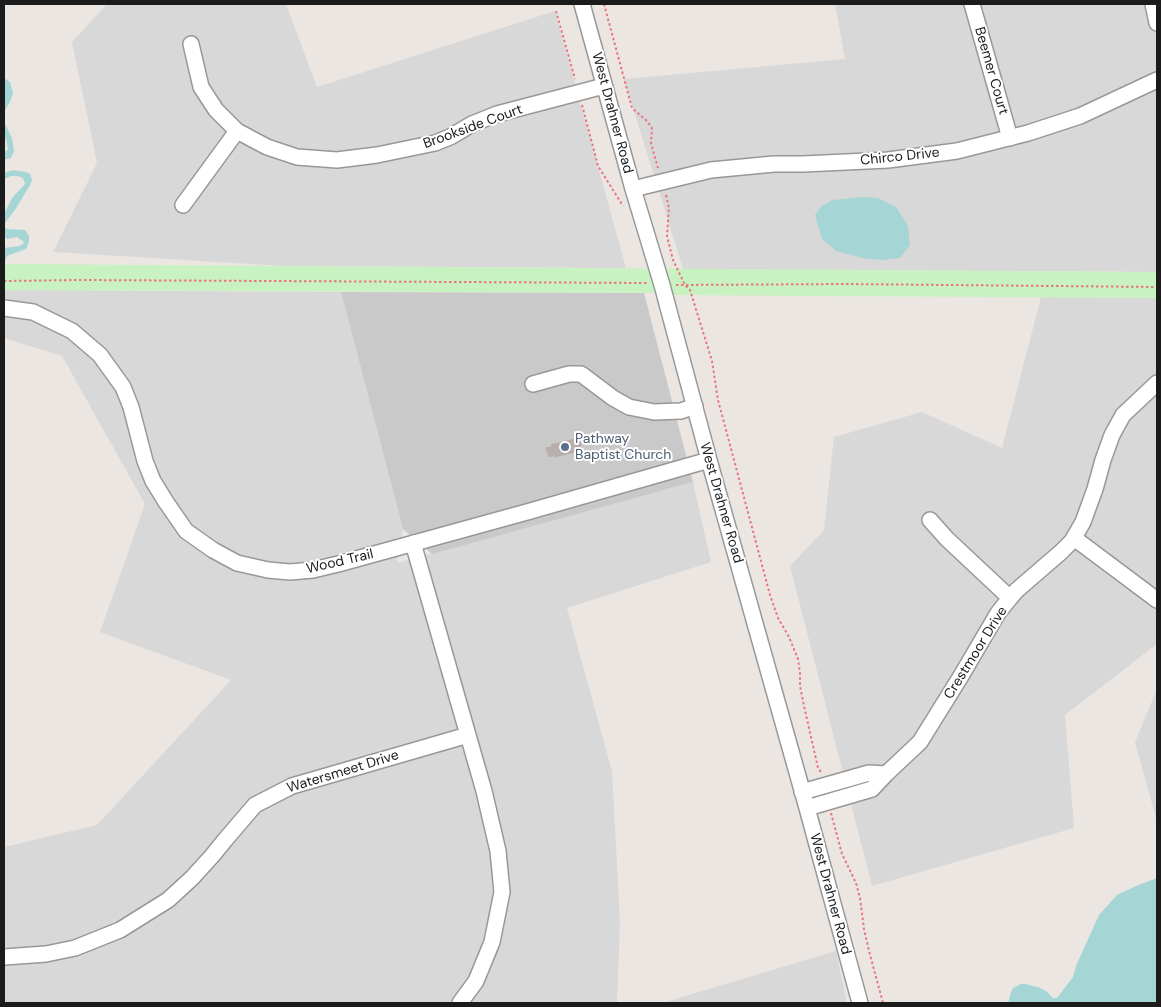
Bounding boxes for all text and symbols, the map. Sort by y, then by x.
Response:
street label: Beemer Court [970,25,1012,117]
street label: West Drahner Road [588,51,636,175]
street label: Brookside Court [421,101,525,153]
street label: Chirco Drive [860,144,940,170]
place label: Pathway Baptist Church [575,431,671,464]
marker: Pathway Baptist Church [559,441,571,453]
street label: West Drahner Road [696,441,746,565]
street label: Wood Trail [305,546,375,578]
street label: Crestmoor Drive [941,603,1011,703]
street label: Watersmeet Drive [285,747,401,797]
street label: West Drahner Road [806,832,854,956]

